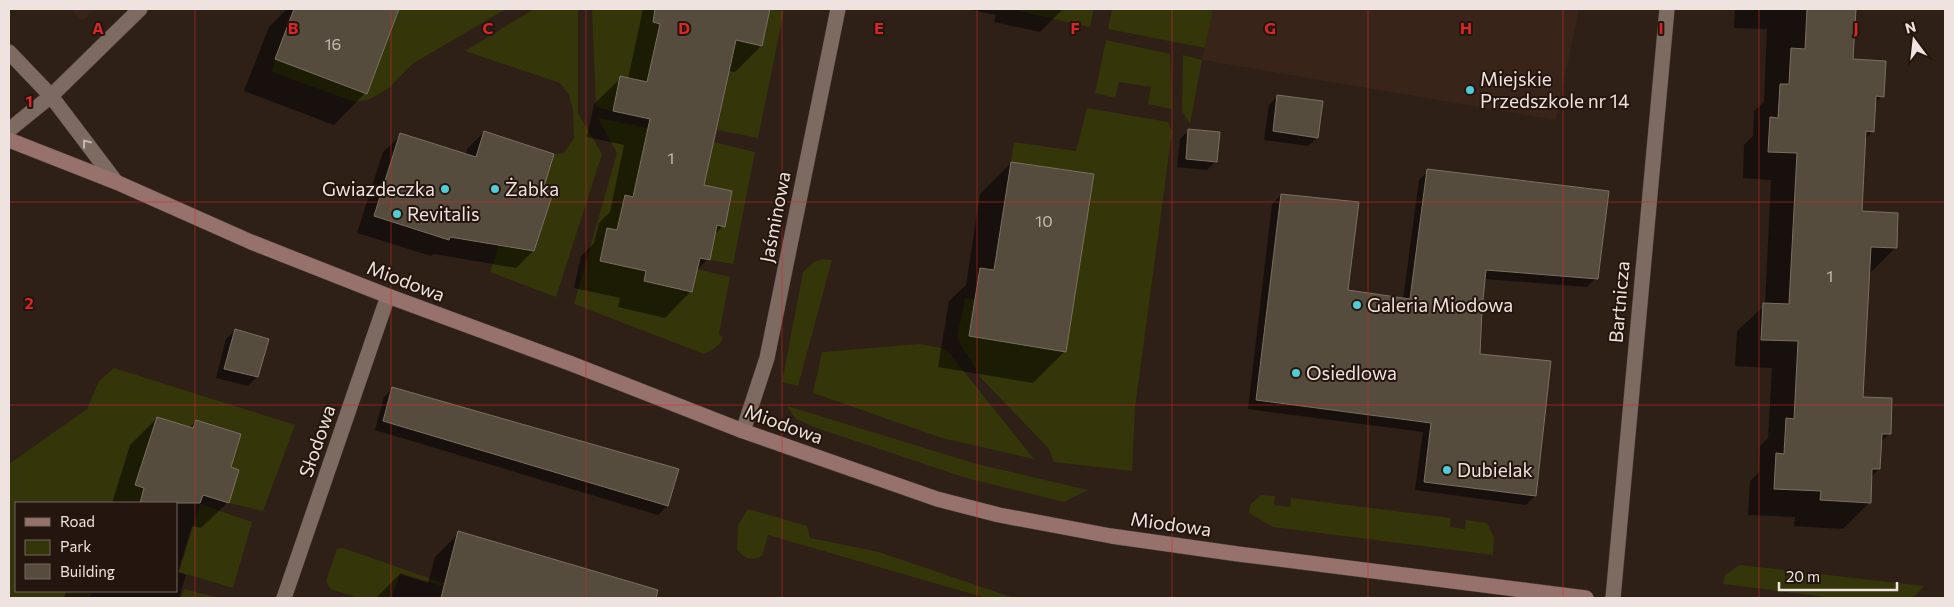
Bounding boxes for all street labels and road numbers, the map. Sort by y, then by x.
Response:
street label: Jaśminowa [754,169,795,264]
street label: Miodowa [364,255,448,306]
street label: Bartnicza [1603,260,1634,344]
street label: Miodowa [742,399,826,448]
street label: Słodowa [293,402,340,480]
street label: Miodowa [1129,506,1213,541]

